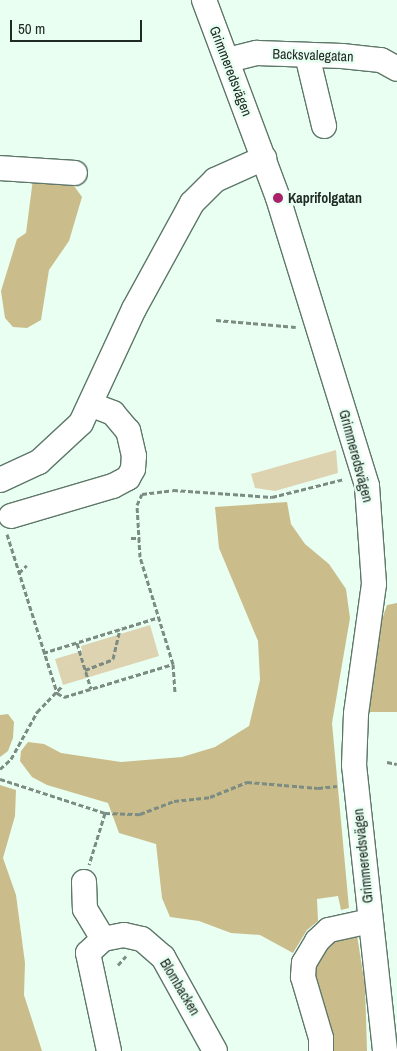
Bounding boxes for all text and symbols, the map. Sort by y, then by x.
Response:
scale bar [12,10,145,42]
text: 50 m [18,18,45,39]
street label: Grimmeredsvägen [206,24,256,118]
street label: Backsvalegatan [272,45,354,65]
place label: Kaprifolgatan [288,190,362,206]
marker: Kaprifolgatan [272,192,284,204]
street label: Grimmeredsvägen [336,408,376,504]
street label: Grimmeredsvägen [350,808,376,904]
street label: Blombacken [157,956,203,1018]

